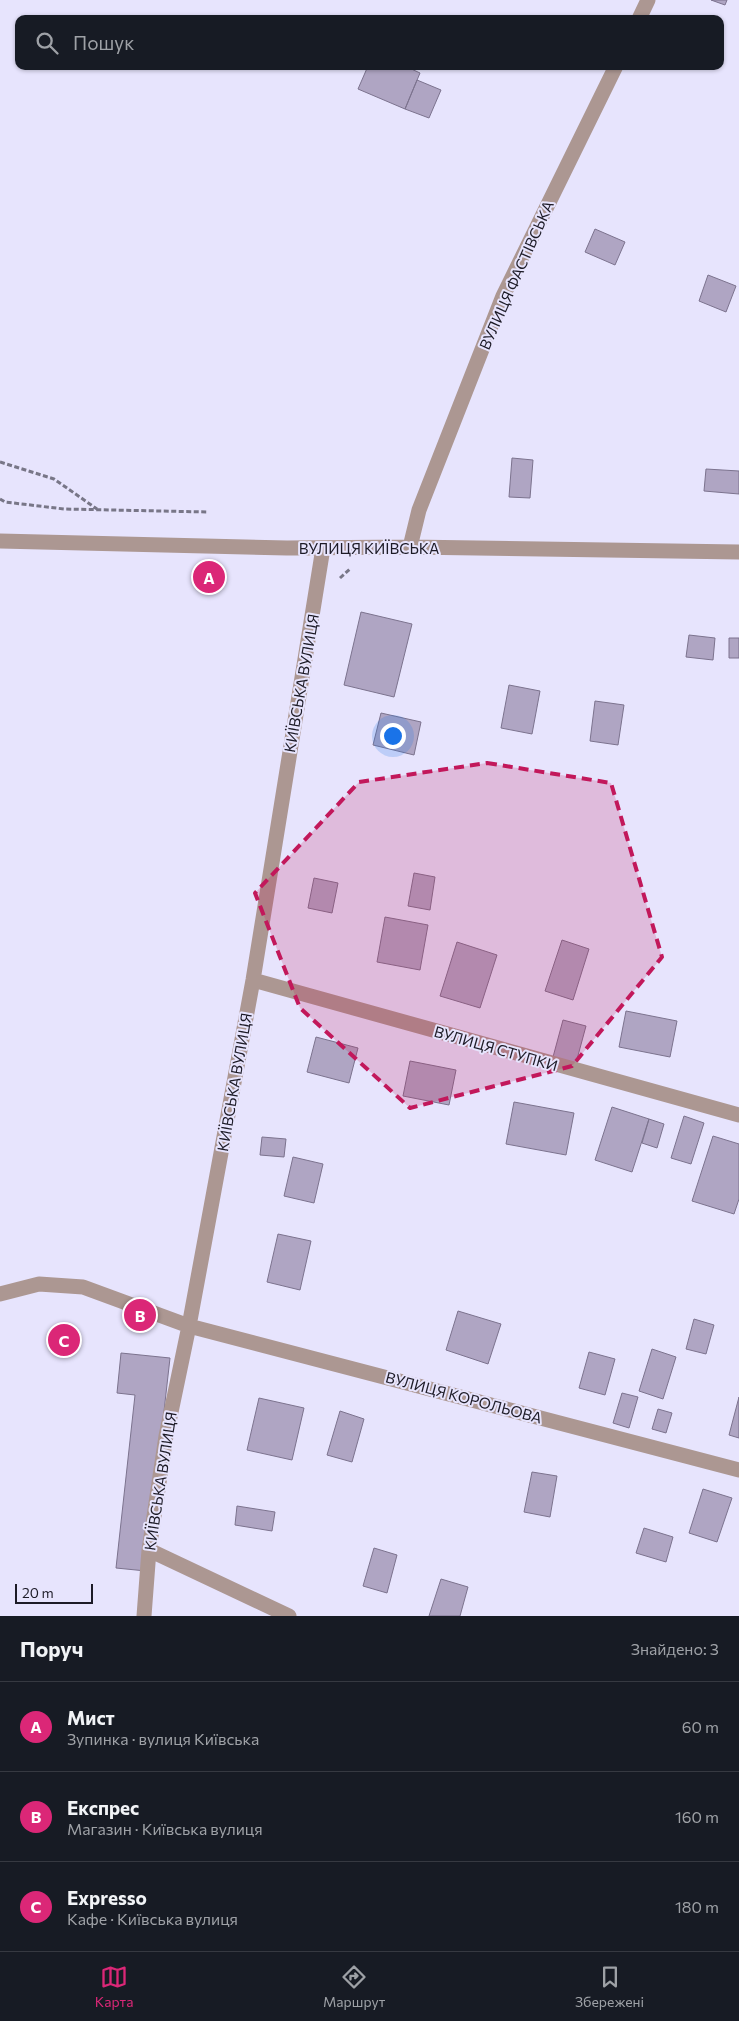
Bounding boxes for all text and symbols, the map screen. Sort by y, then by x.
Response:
search box [15,15,724,70]
icon: search [33,29,61,57]
text: Пошук [73,31,134,54]
street label: ВУЛИЦЯ ФАСТІВСЬКА [475,198,557,352]
street label: ВУЛИЦЯ КИЇВСЬКА [299,539,439,557]
pin: A [193,558,225,596]
street label: КИЇВСЬКА ВУЛИЦЯ [280,612,322,754]
your location [380,723,406,749]
street label: КИЇВСЬКА ВУЛИЦЯ [213,1011,255,1153]
street label: ВУЛИЦЯ СТУПКИ [432,1022,560,1074]
pin: B [124,1296,156,1334]
pin: C [48,1321,80,1359]
street label: ВУЛИЦЯ КОРОЛЬОВА [384,1367,544,1427]
street label: КИЇВСЬКА ВУЛИЦЯ [140,1410,180,1552]
scale bar [15,1581,92,1604]
text: 20 m [22,1584,54,1601]
text: Поруч [20,1636,83,1661]
text: Знайдено: 3 [631,1639,719,1658]
text: Мист [67,1706,115,1729]
text: A [30,1717,42,1736]
text: 60 m [682,1717,719,1736]
text: Зупинка · вулиця Київська [67,1729,259,1748]
text: Експрес [67,1796,139,1819]
text: B [31,1807,41,1826]
text: 160 m [675,1807,719,1826]
text: Магазин · Київська вулиця [67,1819,263,1838]
text: Expresso [67,1886,147,1909]
text: C [31,1897,41,1916]
text: 180 m [675,1897,719,1916]
text: Кафе · Київська вулиця [67,1909,238,1928]
tab: Карта [95,1963,133,2010]
tab: Маршрут [323,1963,385,2010]
tab: Збережені [575,1963,644,2010]

